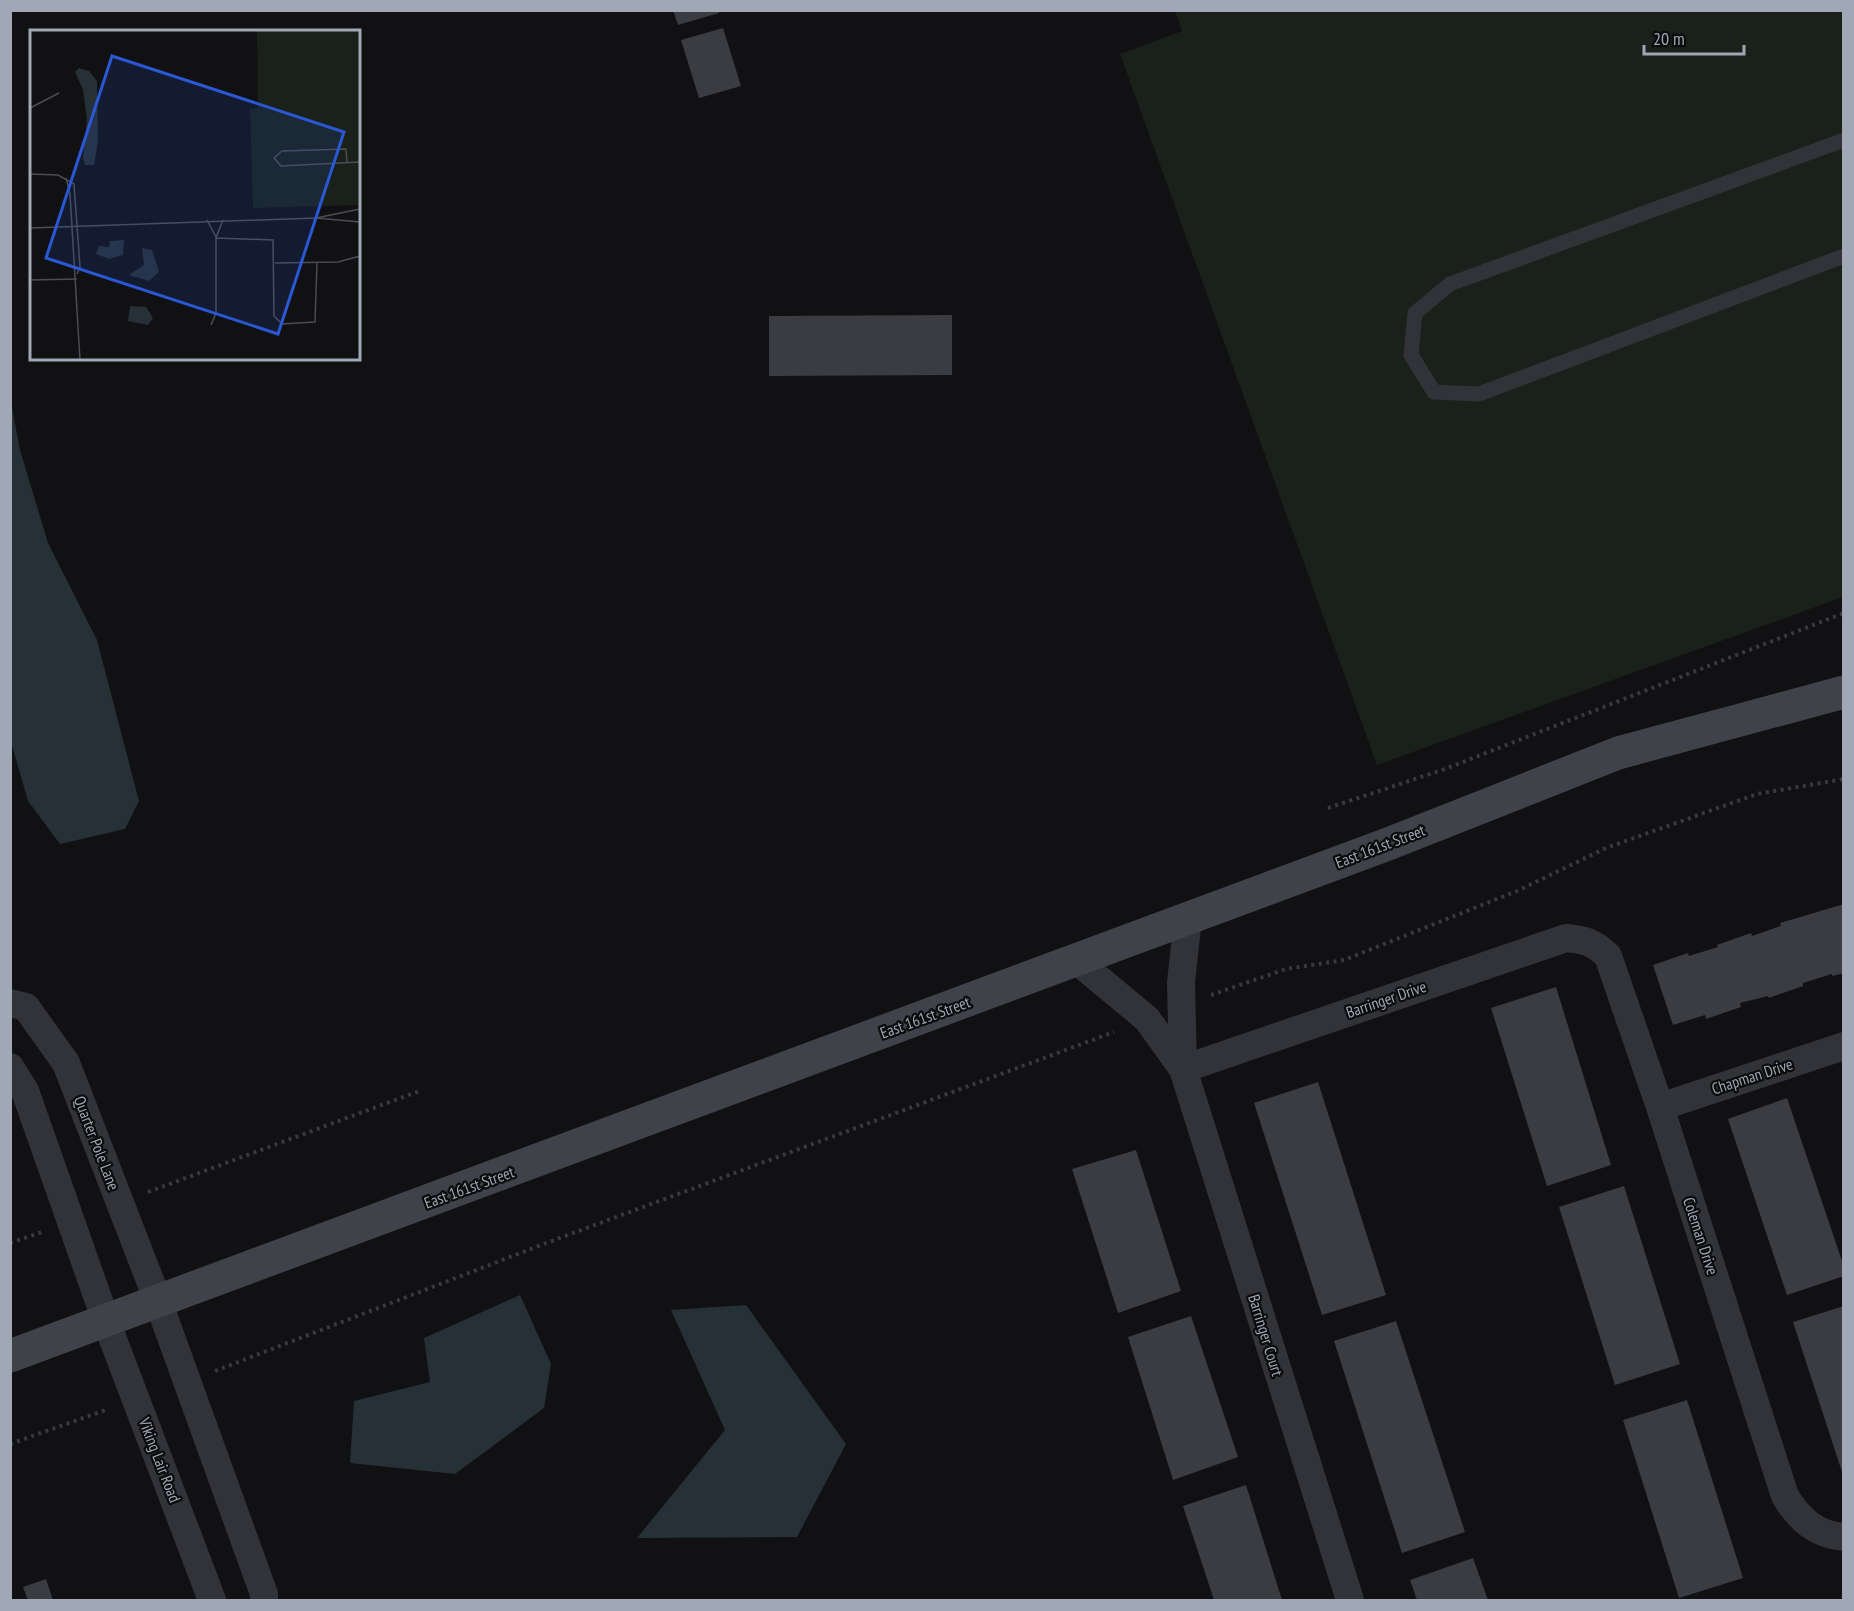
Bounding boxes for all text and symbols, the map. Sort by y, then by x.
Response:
scale bar [1644,18,1744,56]
text: 20 m [1653,27,1685,50]
inset map [30,30,360,360]
street label: East 161st Street [1332,820,1428,872]
street label: Barringer Drive [1343,976,1429,1022]
street label: East 161st Street [877,991,973,1043]
street label: Chapman Drive [1709,1054,1795,1098]
street label: Quarter Pole Lane [70,1093,124,1193]
street label: East 161st Street [421,1161,517,1213]
street label: Coleman Drive [1679,1195,1723,1277]
street label: Barringer Court [1244,1292,1288,1379]
street label: Viking Lair Road [134,1414,185,1505]

